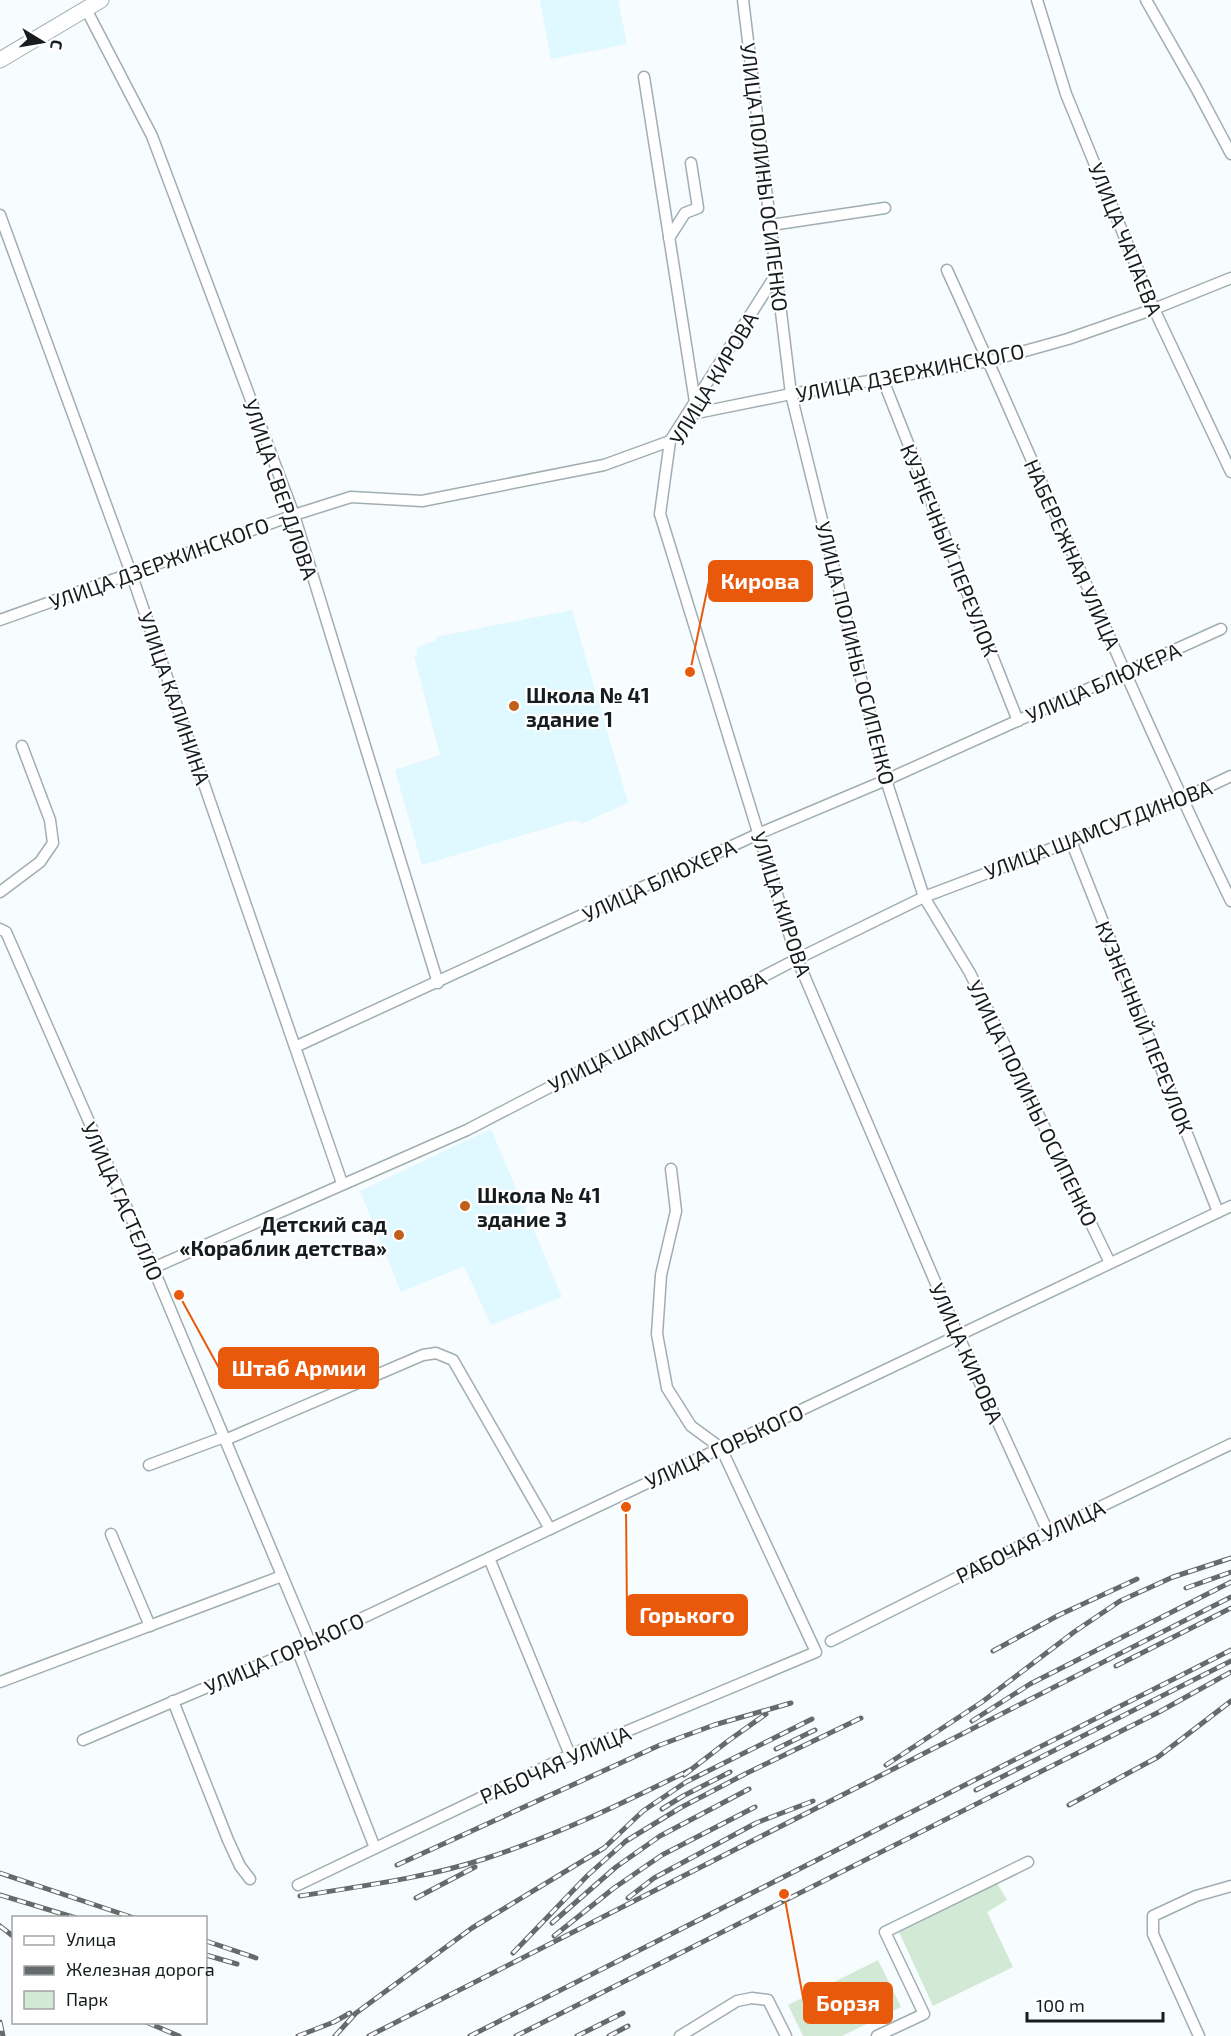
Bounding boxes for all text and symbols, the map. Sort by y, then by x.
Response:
north arrow [12,12,72,72]
text: С [47,39,67,51]
street label: УЛИЦА ПОЛИНЫ ОСИПЕНКО [736,41,794,313]
street label: УЛИЦА ЧАПАЕВА [1084,159,1168,319]
street label: УЛИЦА КИРОВА [663,307,763,449]
street label: УЛИЦА ДЗЕРЖИНСКОГО [794,338,1026,406]
street label: УЛИЦА СВЕРДЛОВА [238,396,324,582]
street label: КУЗНЕЧНЫЙ ПЕРЕУЛОК [896,440,1004,660]
street label: НАБЕРЕЖНАЯ УЛИЦА [1020,455,1126,653]
street label: УЛИЦА ДЗЕРЖИНСКОГО [46,512,272,614]
street label: УЛИЦА ПОЛИНЫ ОСИПЕНКО [811,519,901,787]
callout: Кирова [709,561,812,601]
text: Кирова [720,567,800,593]
street label: УЛИЦА КАЛИНИНА [134,608,216,788]
street label: УЛИЦА БЛЮХЕРА [1022,637,1184,727]
place label: Школа № 41 здание 1 [526,682,650,731]
marker: Школа № 41 здание 1 [507,699,521,713]
street label: УЛИЦА ШАМСУТДИНОВА [981,774,1215,884]
street label: УЛИЦА КИРОВА [747,828,817,980]
street label: УЛИЦА БЛЮХЕРА [578,833,740,927]
street label: КУЗНЕЧНЫЙ ПЕРЕУЛОК [1091,917,1199,1137]
street label: УЛИЦА ШАМСУТДИНОВА [544,965,770,1097]
street label: УЛИЦА ПОЛИНЫ ОСИПЕНКО [962,976,1104,1230]
street label: УЛИЦА ГАСТЕЛЛО [77,1118,169,1284]
place label: Школа № 41 здание 3 [477,1182,601,1231]
marker: Школа № 41 здание 3 [458,1199,472,1213]
place label: Детский сад «Кораблик детства» [180,1211,387,1260]
marker: Детский сад «Кораблик детства» [392,1228,406,1242]
street label: УЛИЦА КИРОВА [925,1279,1009,1427]
callout: Штаб Армии [219,1348,378,1388]
text: Штаб Армии [232,1354,366,1380]
street label: УЛИЦА ГОРЬКОГО [641,1398,807,1494]
street label: РАБОЧАЯ УЛИЦА [952,1494,1108,1588]
callout: Горького [627,1595,747,1635]
text: Горького [639,1601,735,1627]
street label: УЛИЦА ГОРЬКОГО [200,1607,368,1699]
street label: РАБОЧАЯ УЛИЦА [476,1720,634,1808]
legend [12,1916,207,2024]
text: Улица [66,1928,116,1950]
text: Железная дорога [66,1958,215,1980]
callout: Борзя [804,1983,892,2023]
scale bar [1027,1985,1164,2023]
text: Парк [66,1988,108,2010]
text: Борзя [816,1989,880,2015]
text: 100 m [1036,1994,1085,2016]

